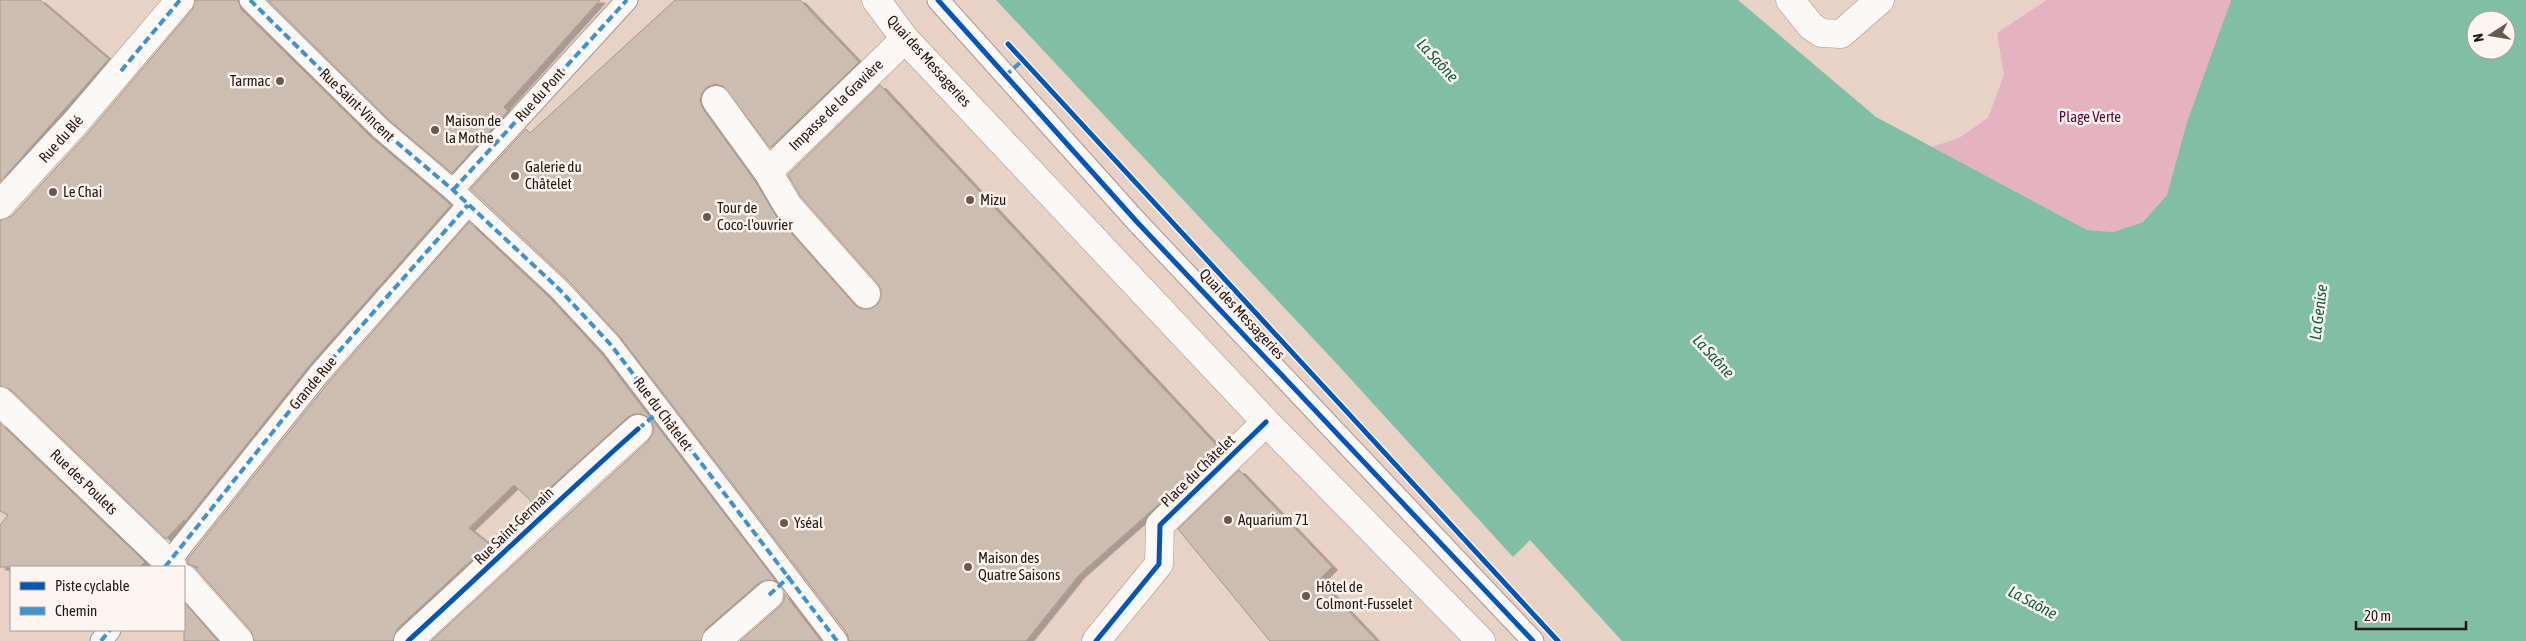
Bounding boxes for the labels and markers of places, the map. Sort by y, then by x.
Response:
place label: Tarmac [230,72,270,89]
marker: Tarmac [274,75,286,87]
place label: Maison de la Mothe [445,112,501,146]
marker: Maison de la Mothe [429,124,441,136]
place label: Galerie du Châtelet [525,158,582,192]
marker: Galerie du Châtelet [509,170,521,182]
place label: Le Chai [63,183,102,200]
marker: Le Chai [47,186,59,198]
place label: Mizu [980,191,1006,208]
marker: Mizu [964,194,976,206]
place label: Tour de Coco-l'ouvrier [717,199,793,233]
marker: Tour de Coco-l'ouvrier [701,211,713,223]
place label: Aquarium 71 [1238,511,1309,528]
place label: Yséal [794,514,823,531]
marker: Aquarium 71 [1222,514,1234,526]
marker: Yséal [778,517,790,529]
place label: Maison des Quatre Saisons [978,549,1060,583]
marker: Maison des Quatre Saisons [962,561,974,573]
place label: Hôtel de Colmont-Fusselet [1316,578,1412,612]
marker: Hôtel de Colmont-Fusselet [1300,590,1312,602]

